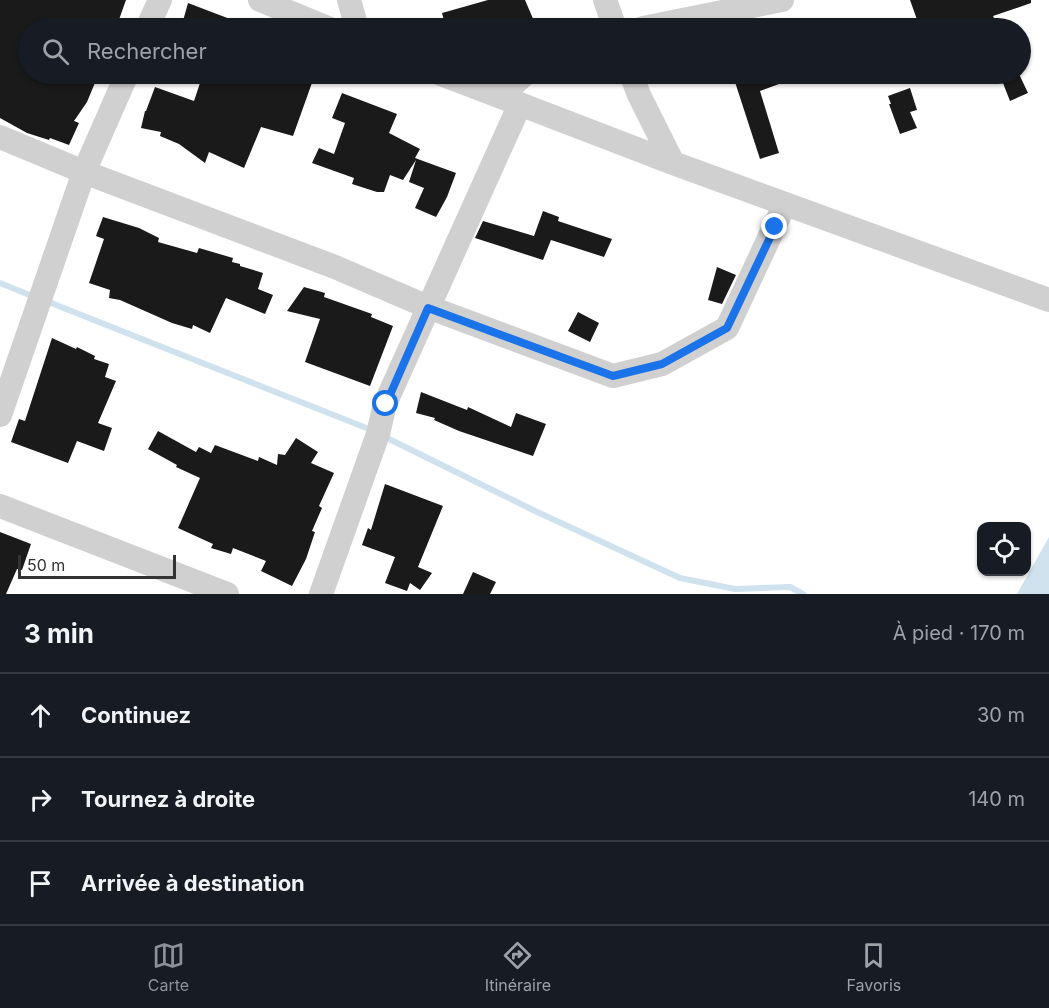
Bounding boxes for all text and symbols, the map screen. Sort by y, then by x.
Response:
search box [18,18,1031,84]
icon: search [39,35,72,68]
text: Rechercher [87,38,207,64]
route end [761,213,787,239]
route start [372,390,398,416]
map controls [977,522,1031,576]
button: locate [977,522,1031,576]
scale bar [18,552,176,580]
text: 50 m [27,555,65,575]
text: 3 min [24,618,94,649]
text: À pied · 170 m [893,621,1025,645]
icon: ahead [24,699,57,732]
text: Continuez [81,702,191,728]
text: 30 m [977,703,1025,727]
icon: right [24,783,57,816]
text: Tournez à droite [81,786,255,812]
text: 140 m [968,787,1025,811]
icon: arrive [24,867,57,900]
text: Arrivée à destination [81,870,305,896]
tab: Carte [148,939,189,995]
tab: Itinéraire [485,939,551,995]
tab: Favoris [847,939,901,995]

